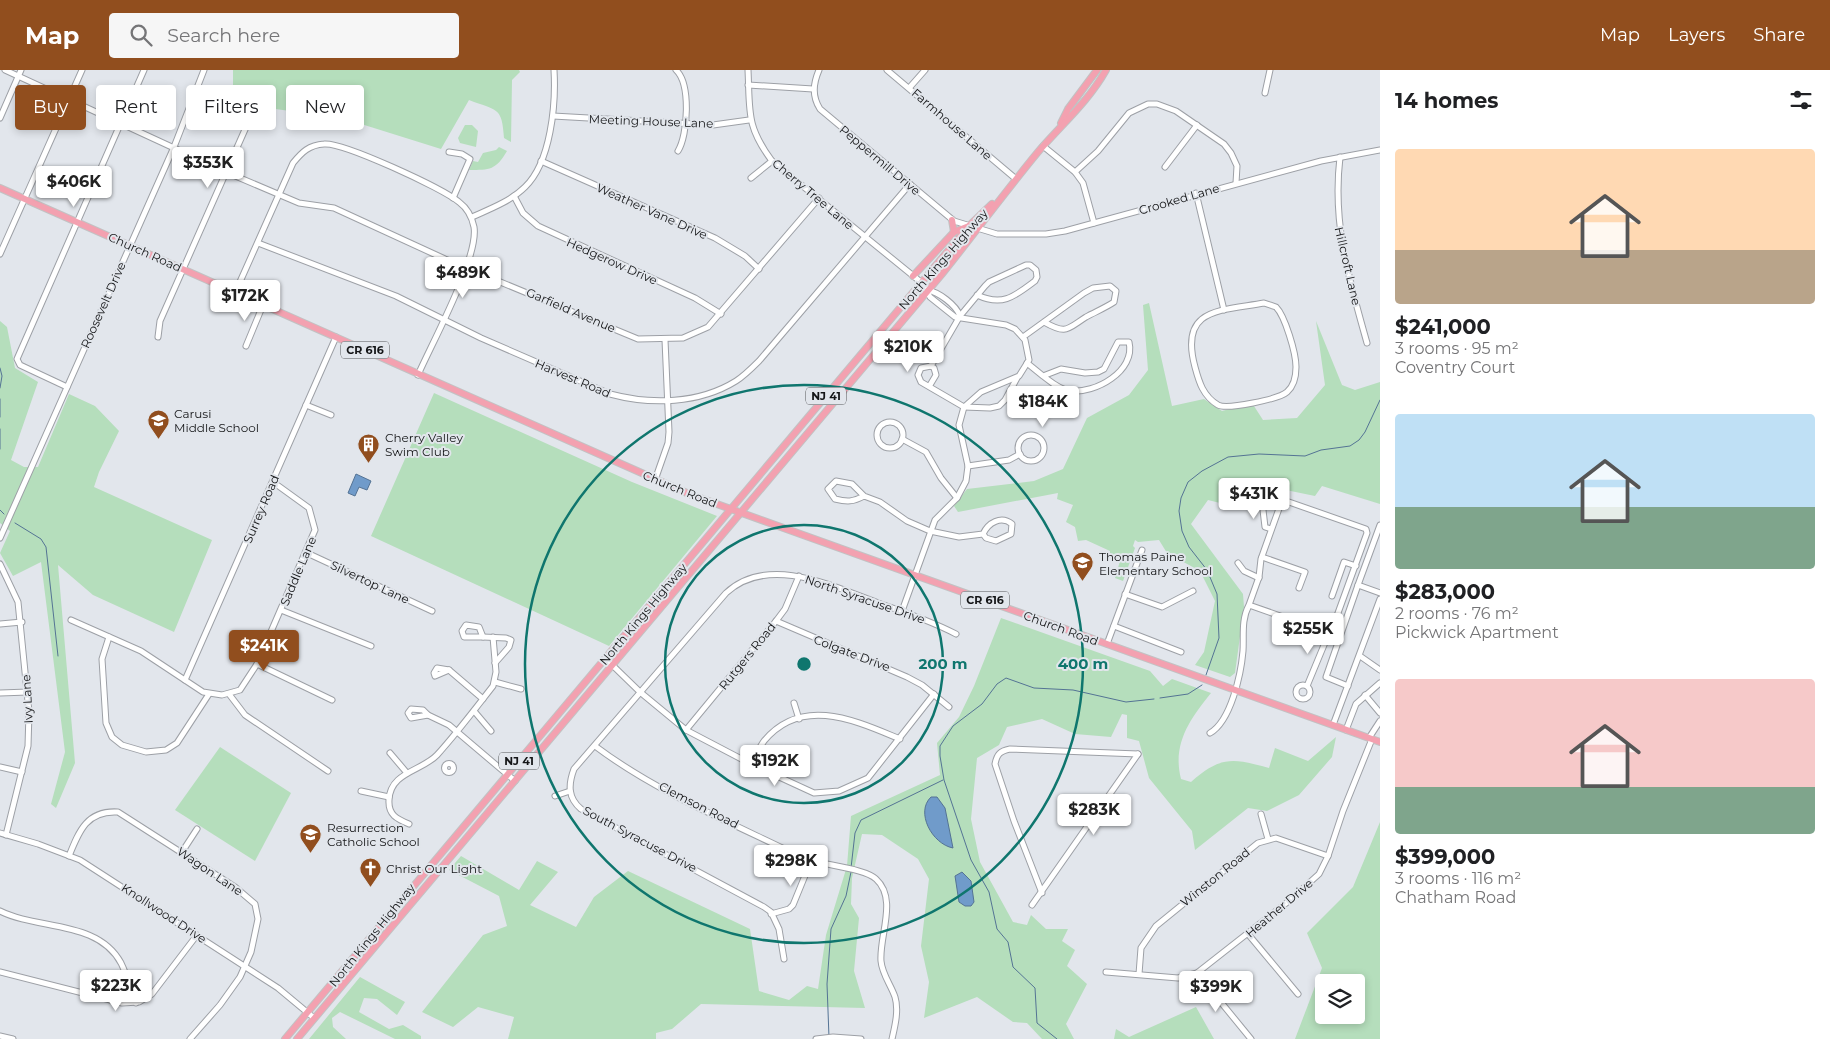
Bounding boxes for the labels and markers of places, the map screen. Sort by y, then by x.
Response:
pin: $353K [173,146,243,189]
pin: $406K [39,166,109,208]
pin: $489K [428,256,498,299]
pin: $172K [210,280,280,322]
pin: $210K [873,330,943,373]
pin: $184K [1008,386,1078,428]
place label: Carusi Middle School [174,406,259,435]
school or university icon: Carusi Middle School [146,408,170,439]
place label: Cherry Valley Swim Club [385,430,463,459]
building icon: Cherry Valley Swim Club [357,432,381,463]
pin: $431K [1219,478,1289,520]
place label: Thomas Paine Elementary School [1099,549,1212,578]
school or university icon: Thomas Paine Elementary School [1071,551,1095,582]
pin: $255K [1273,612,1343,655]
pin: $241K [229,630,299,672]
centre of rings [795,655,813,673]
pin: $192K [740,744,810,787]
pin: $283K [1059,794,1129,836]
place label: Resurrection Catholic School [327,820,420,849]
school or university icon: Resurrection Catholic School [299,822,323,853]
pin: $298K [756,844,826,887]
church icon: Christ Our Light [358,856,382,887]
place label: Christ Our Light [386,861,482,876]
pin: $223K [81,970,151,1012]
pin: $399K [1181,970,1251,1013]

